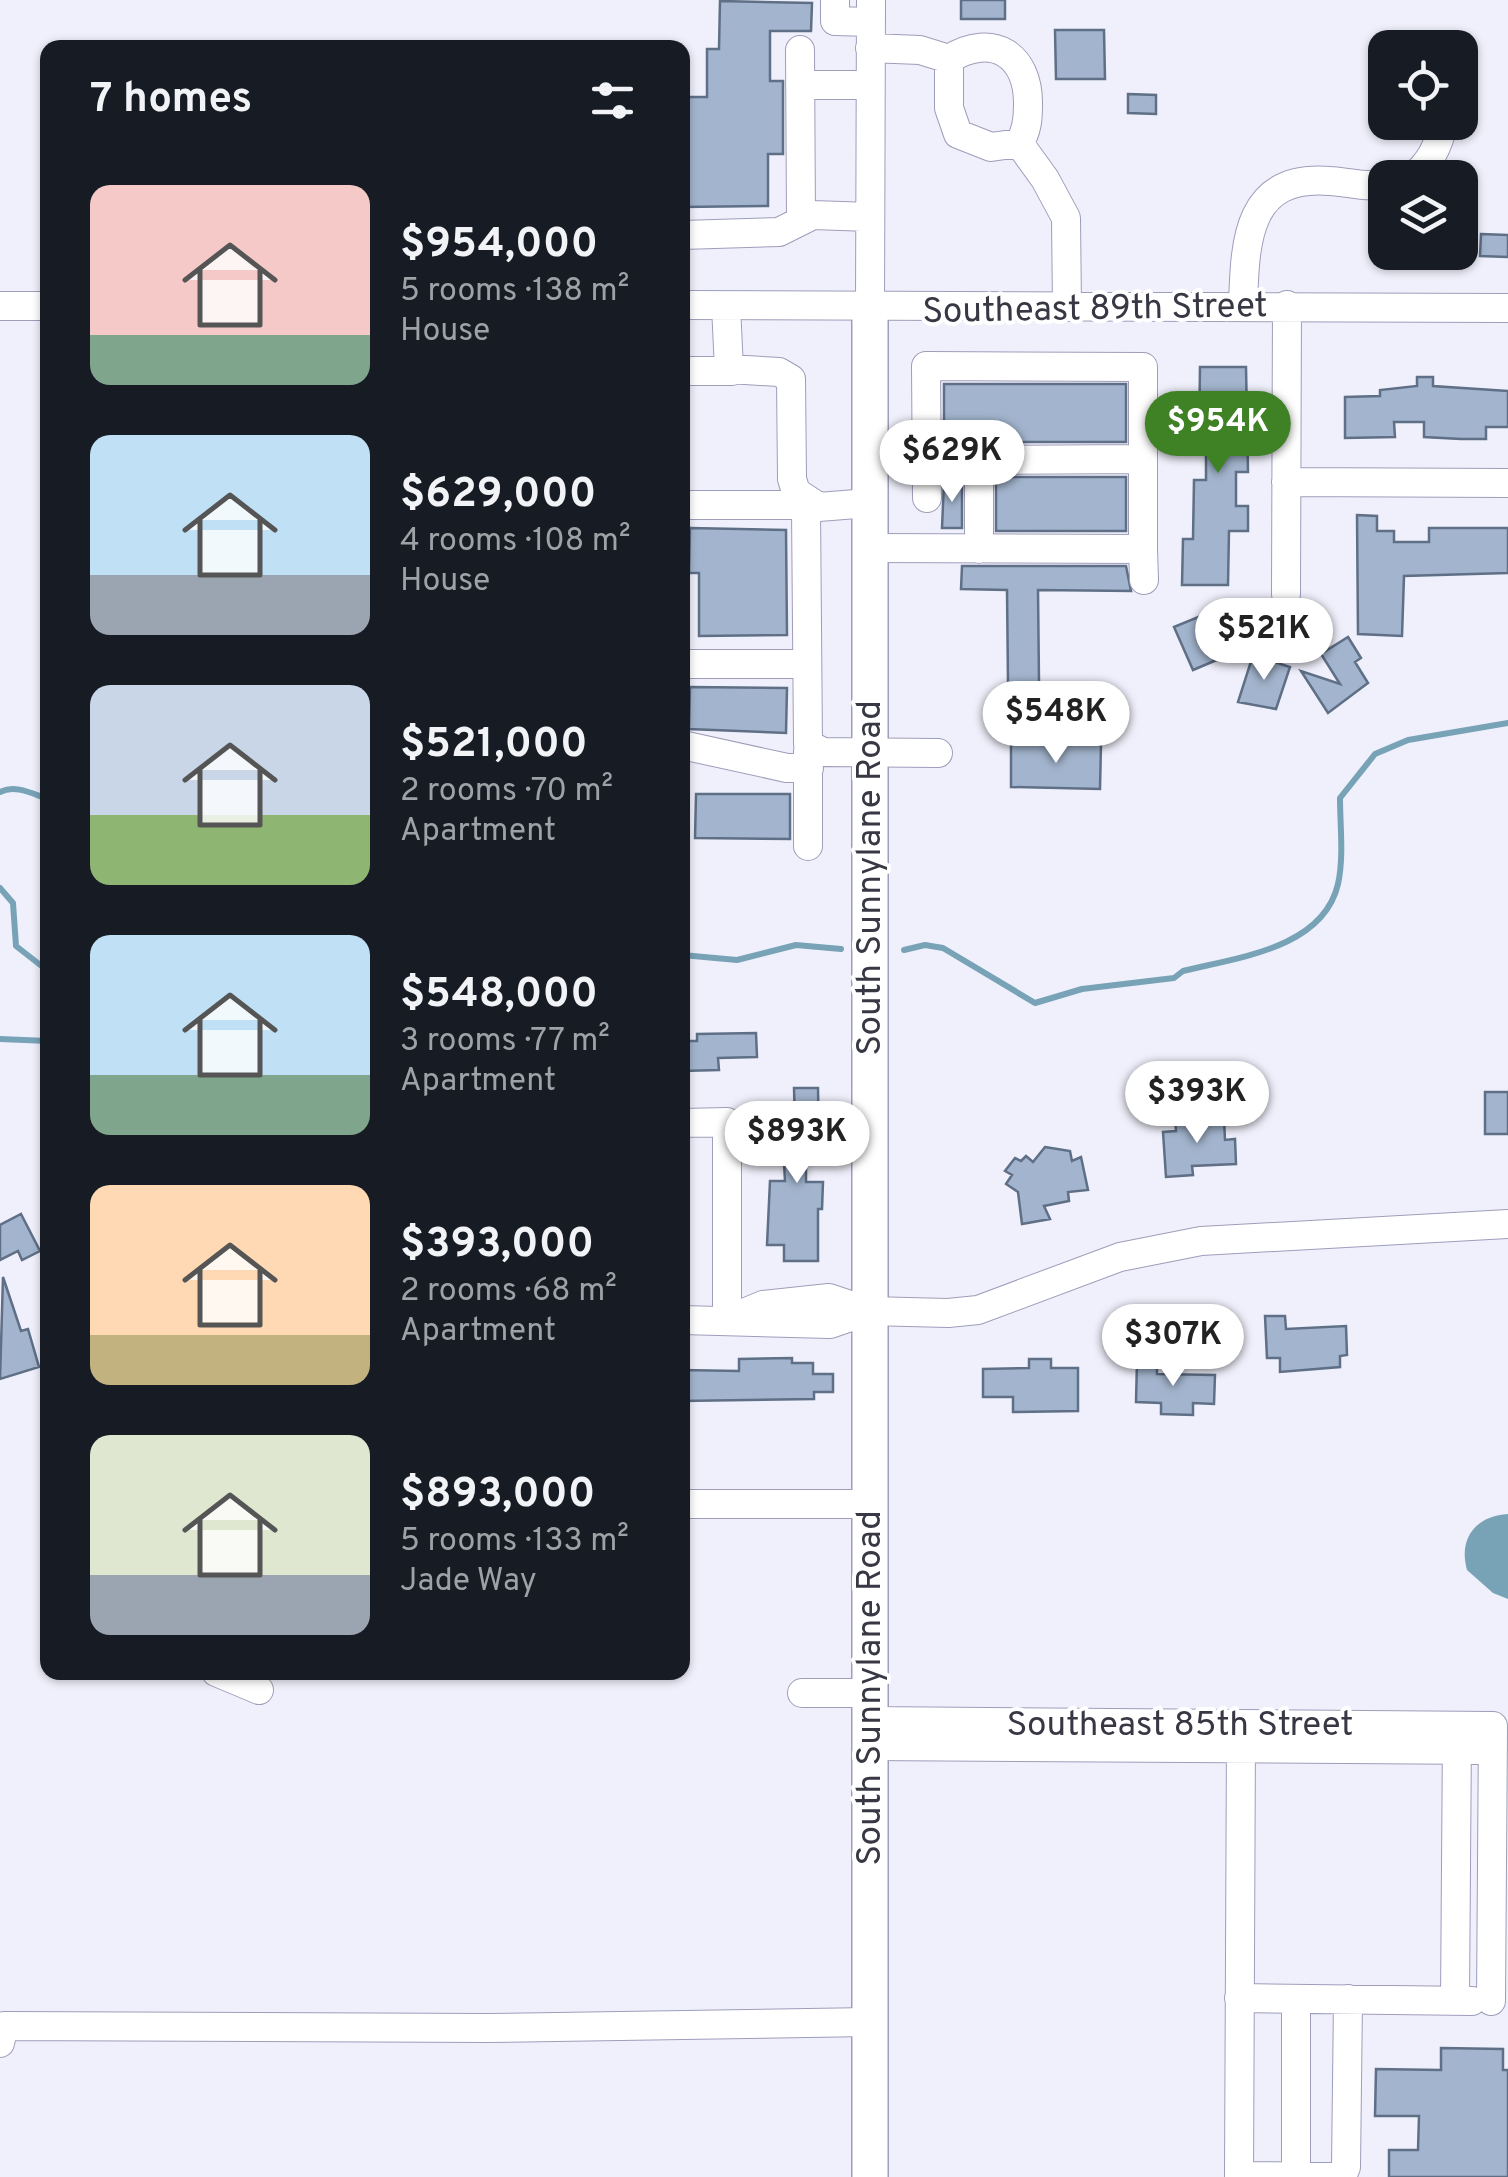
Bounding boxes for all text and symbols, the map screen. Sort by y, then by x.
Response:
map controls [1368,30,1478,270]
button: locate [1368,30,1478,140]
icon: filters [585,73,640,128]
text: 7 homes [90,74,252,127]
button: layers [1368,160,1478,270]
text: $954,000 [400,219,598,272]
icon: home [170,225,290,345]
text: 5 rooms · 138 m² [400,272,629,312]
street label: Southeast 89th Street [922,285,1268,335]
text: House [400,312,490,352]
pin: $954K [1148,391,1288,476]
text: $954K [1167,403,1269,443]
pin: $629K [882,420,1022,505]
text: $629K [902,432,1002,472]
text: $629,000 [400,469,596,522]
icon: home [170,475,290,595]
text: 4 rooms · 108 m² [400,522,631,562]
text: House [400,562,490,602]
pin: $521K [1194,598,1334,683]
text: $521K [1217,610,1311,650]
pin: $548K [986,681,1126,766]
text: $548K [1005,693,1107,733]
street label: South Sunnylane Road [849,700,893,1056]
text: $521,000 [400,719,588,772]
icon: home [170,725,290,845]
text: 2 rooms · 70 m² [400,772,613,812]
text: Apartment [400,812,556,852]
text: $548,000 [400,969,598,1022]
icon: home [170,975,290,1095]
text: 3 rooms · 77 m² [400,1022,610,1062]
pin: $393K [1127,1061,1267,1146]
text: Apartment [400,1062,556,1102]
text: $393K [1147,1073,1247,1113]
pin: $893K [727,1101,867,1186]
text: $893K [747,1113,847,1153]
text: $393,000 [400,1219,594,1272]
icon: home [170,1225,290,1345]
text: 2 rooms · 68 m² [400,1272,617,1312]
pin: $307K [1103,1304,1243,1389]
text: Apartment [400,1312,556,1352]
text: $307K [1124,1316,1222,1356]
text: $893,000 [400,1469,595,1522]
icon: home [170,1475,290,1595]
street label: South Sunnylane Road [849,1510,893,1866]
text: 5 rooms · 133 m² [400,1522,629,1562]
text: Jade Way [400,1562,537,1602]
street label: Southeast 85th Street [1007,1704,1353,1748]

